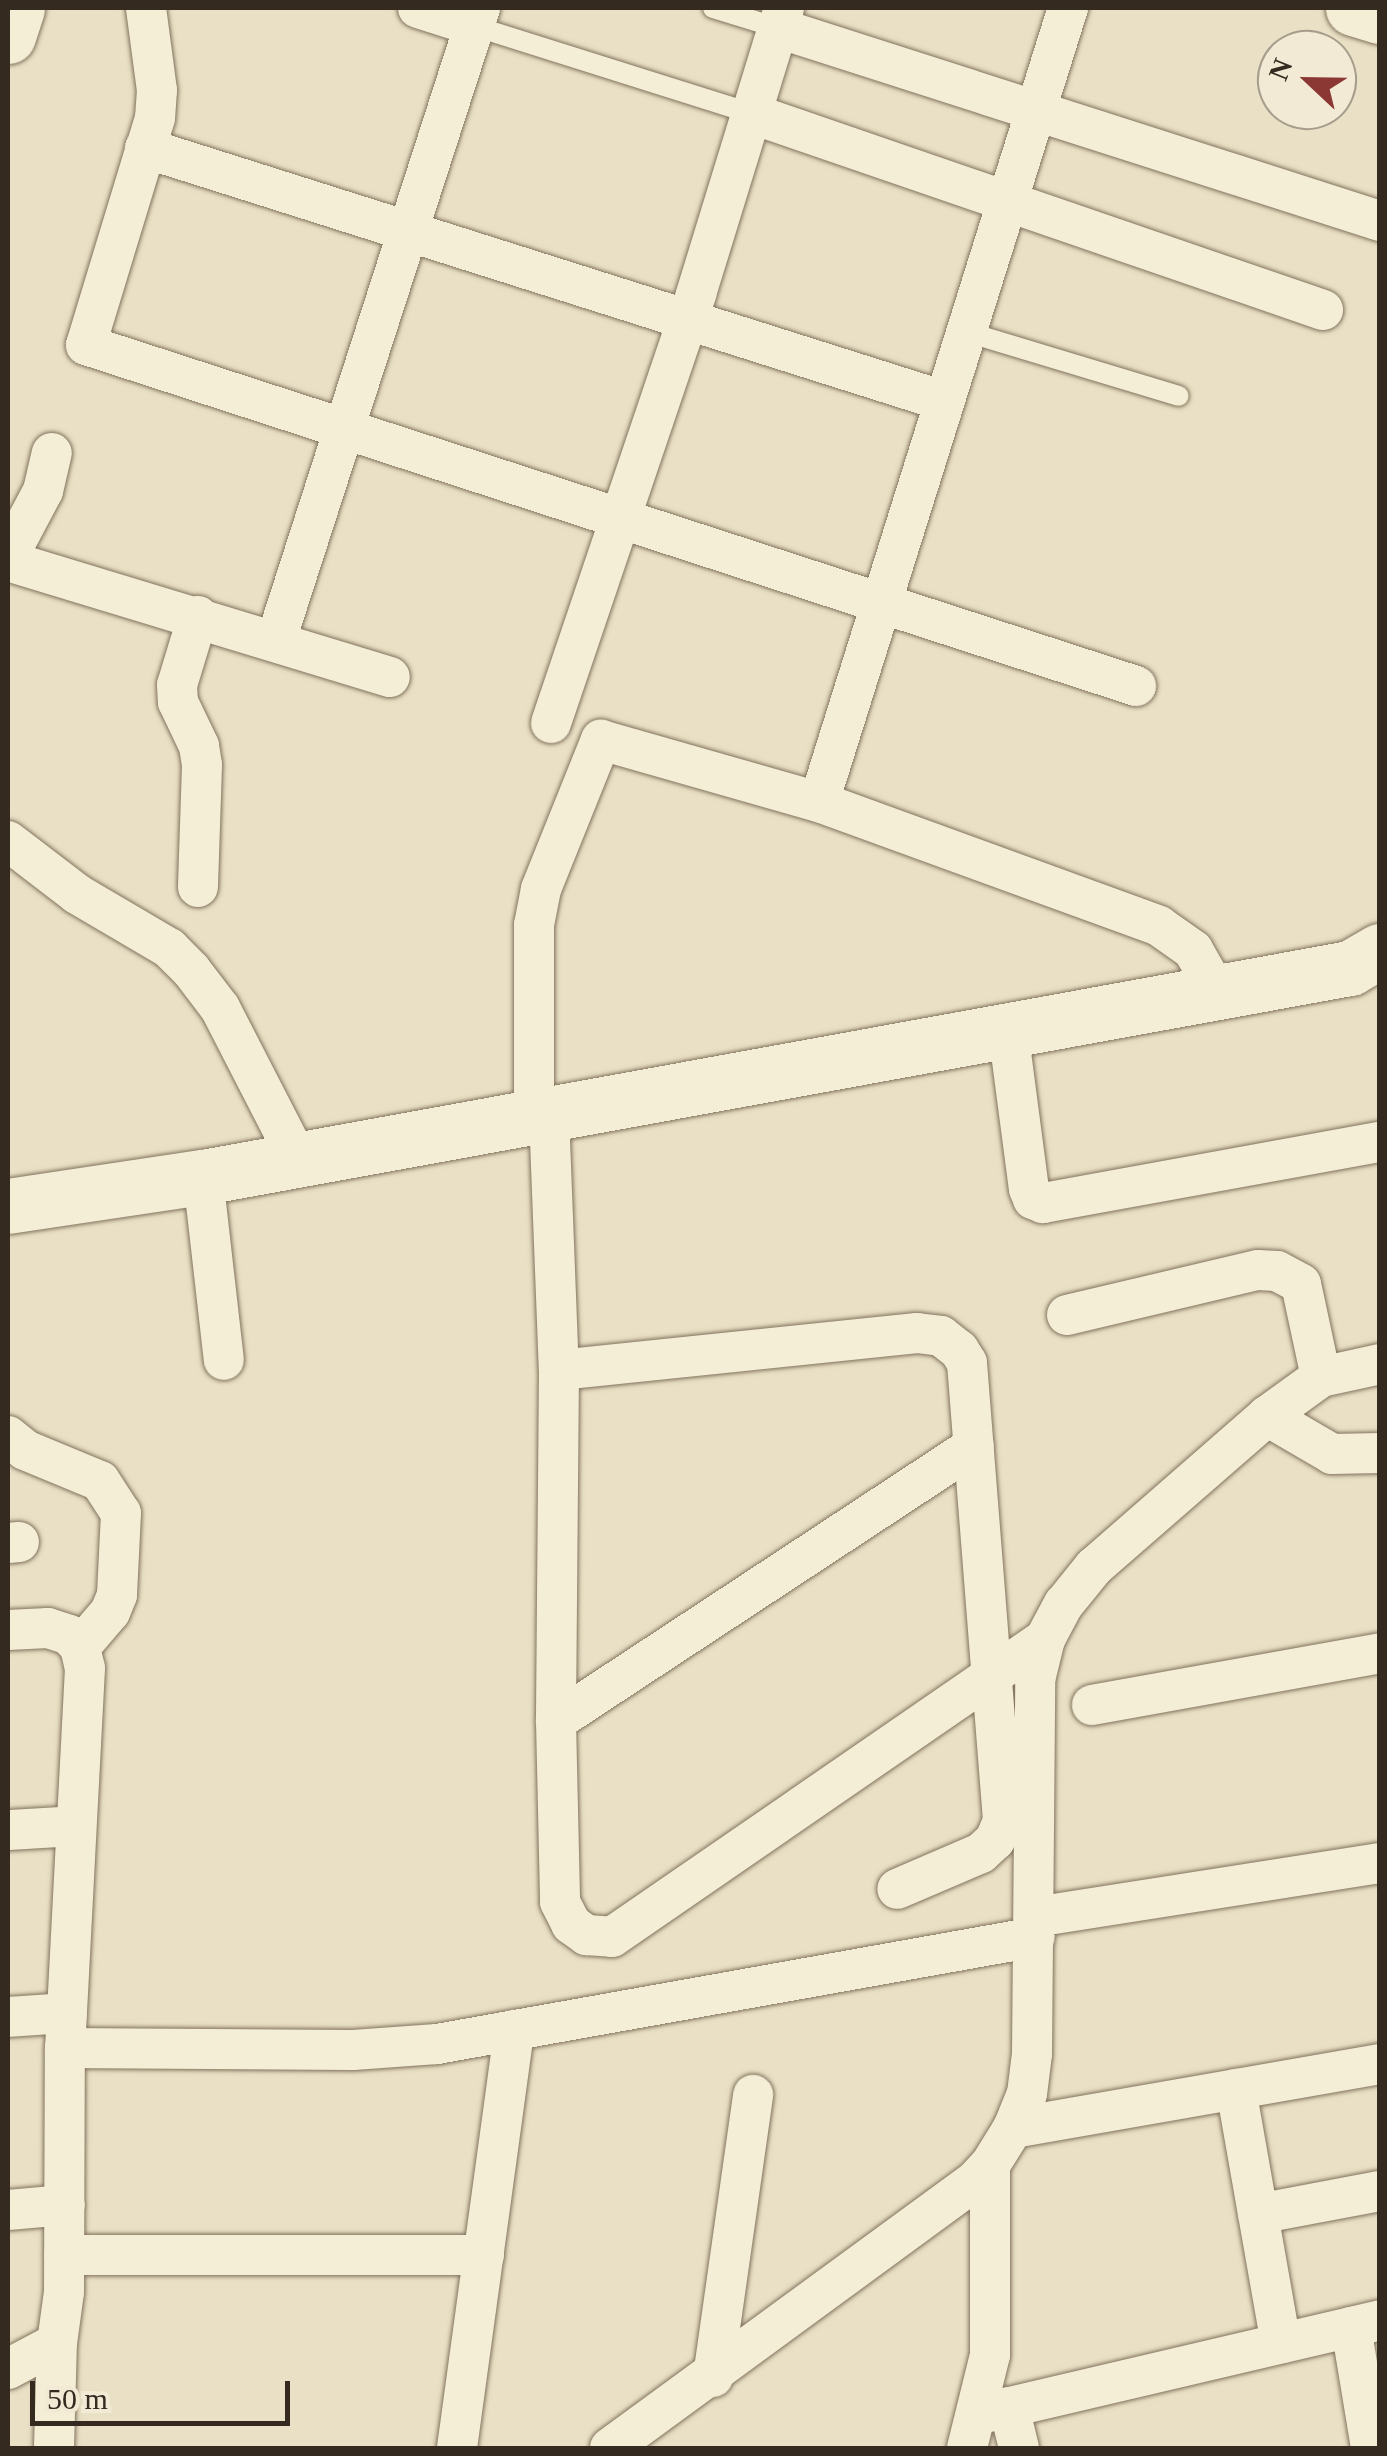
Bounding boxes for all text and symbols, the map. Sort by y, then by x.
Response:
north arrow [1257,30,1357,130]
text: N [1262,54,1299,85]
scale bar [35,2361,295,2423]
text: 50 m [47,2382,108,2415]

